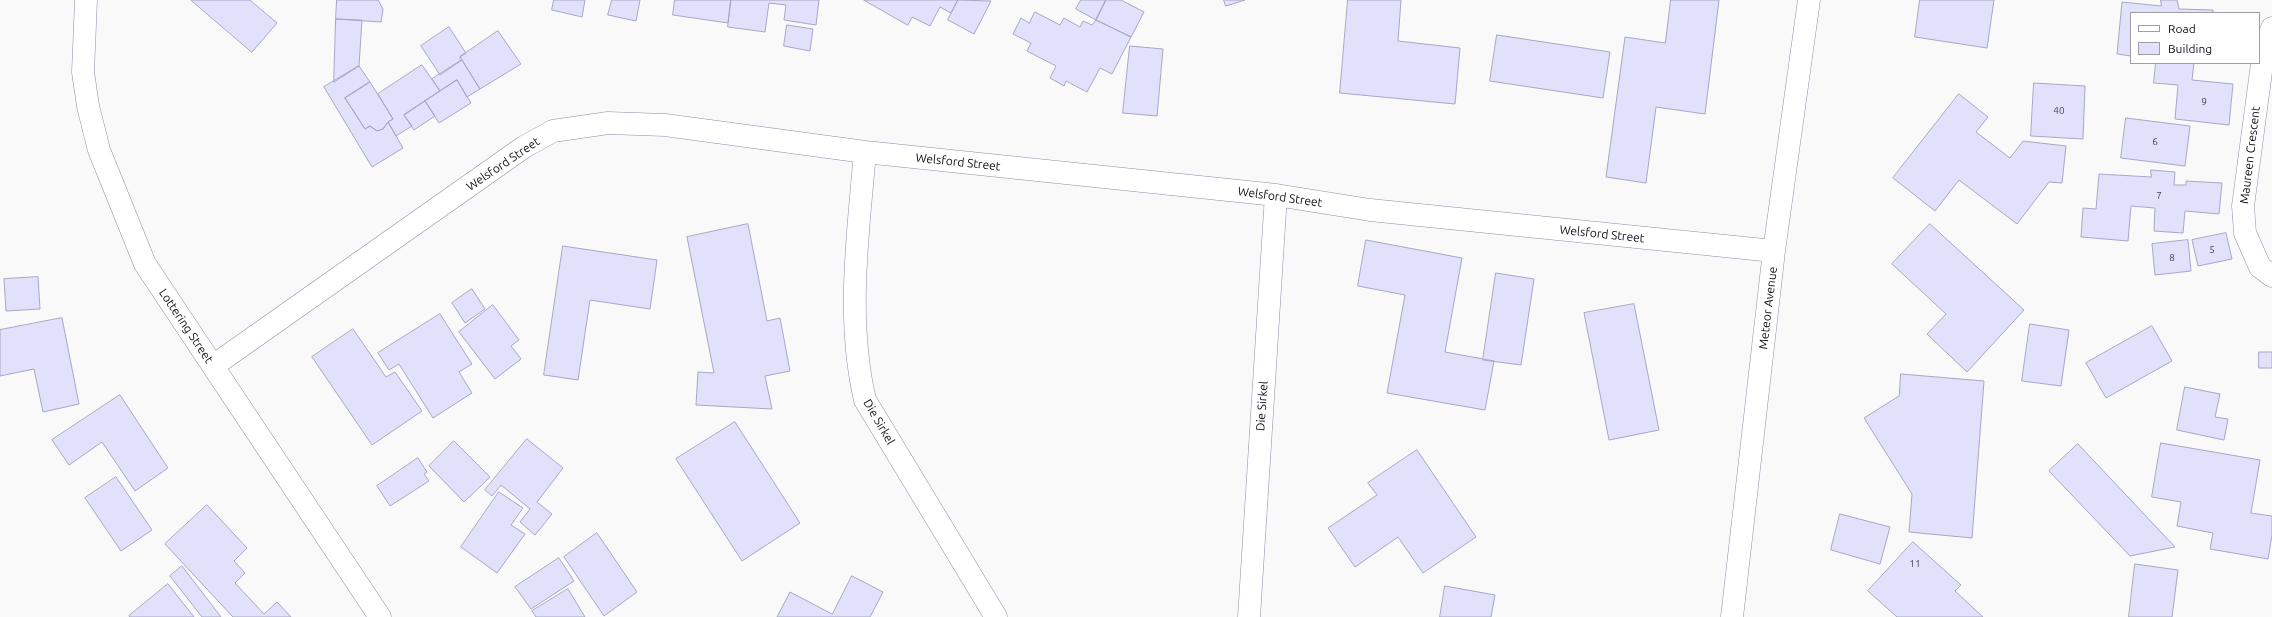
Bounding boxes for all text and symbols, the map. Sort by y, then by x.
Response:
legend [2130,12,2260,64]
text: Road [2168,22,2196,35]
text: Building [2168,42,2212,55]
house number: 9 [2201,96,2207,108]
house number: 40 [2053,105,2065,117]
street label: Maureen Crescent [2237,105,2263,205]
street label: Welsford Street [464,134,542,194]
house number: 6 [2152,136,2158,148]
street label: Welsford Street [915,150,1001,174]
street label: Welsford Street [1237,184,1323,210]
house number: 7 [2156,190,2162,202]
street label: Welsford Street [1559,222,1645,246]
house number: 5 [2209,244,2215,256]
house number: 8 [2169,252,2175,264]
street label: Meteor Avenue [1756,266,1780,350]
street label: Lottering Street [156,286,216,366]
street label: Die Sirkel [1253,380,1271,432]
street label: Die Sirkel [860,397,898,447]
house number: 11 [1909,558,1921,570]

